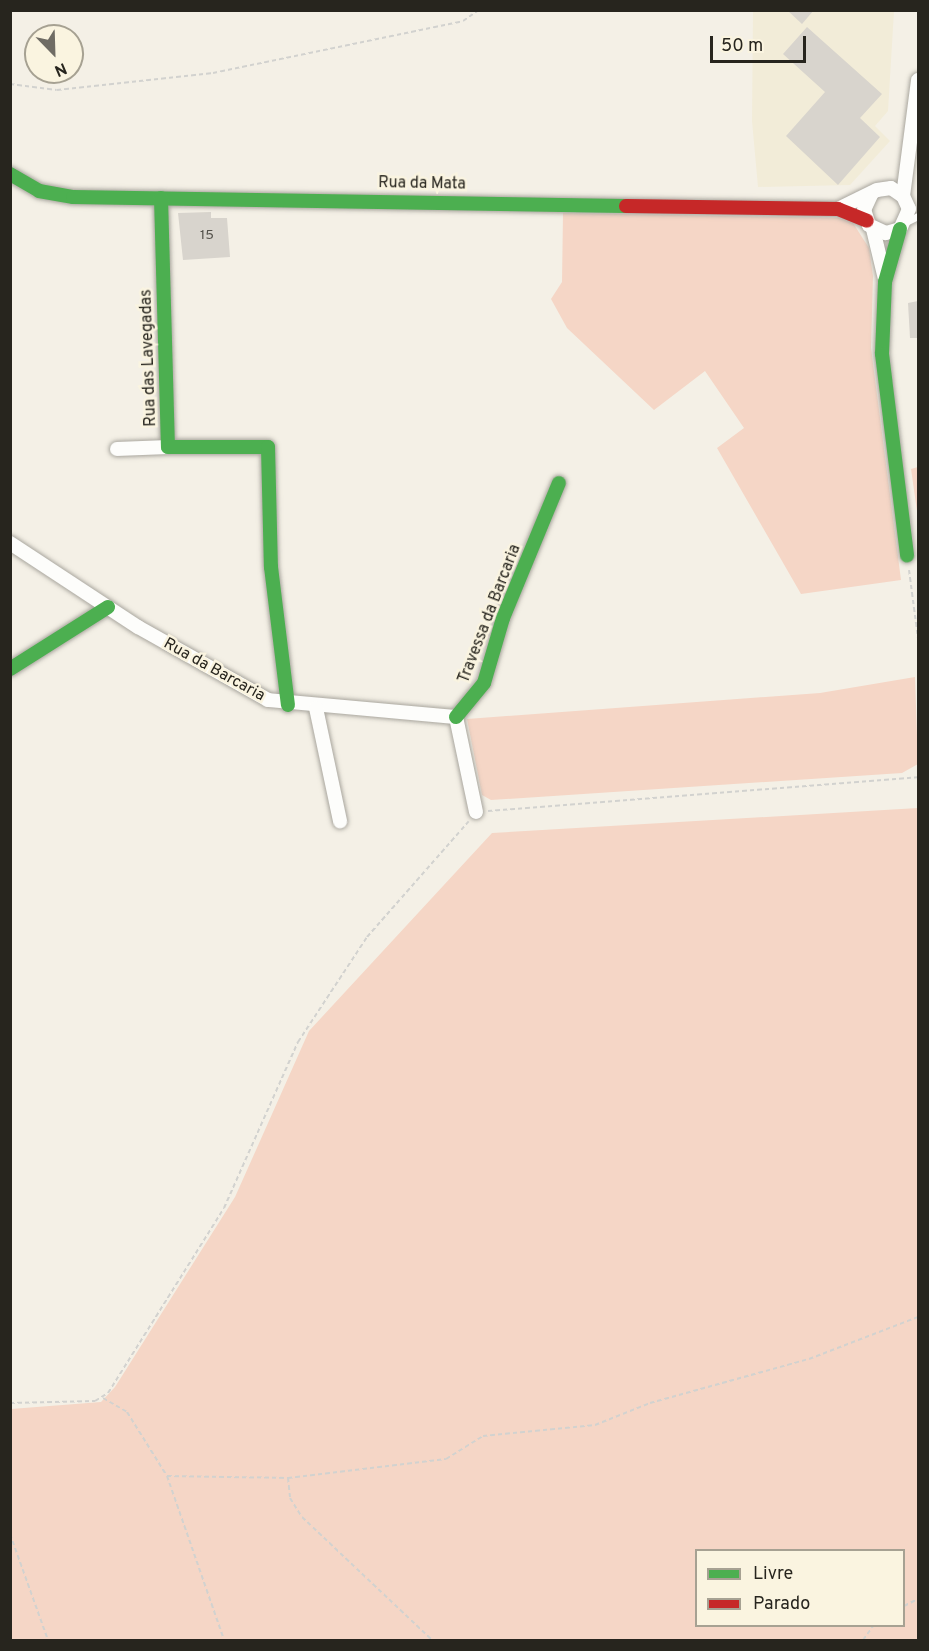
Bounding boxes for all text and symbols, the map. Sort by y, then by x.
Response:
north arrow [24,24,84,84]
scale bar [713,24,809,62]
text: 50 m [721,35,763,58]
text: N [51,57,69,80]
street label: Rua da Mata [378,174,466,194]
house number: 15 [200,228,214,244]
street label: Rua das Lavegadas [137,289,161,427]
street label: Travessa da Barcaria [455,542,525,686]
street label: Rua da Barcaria [160,634,268,706]
legend [695,1549,905,1627]
text: Livre [753,1563,793,1586]
text: Parado [753,1593,810,1616]

